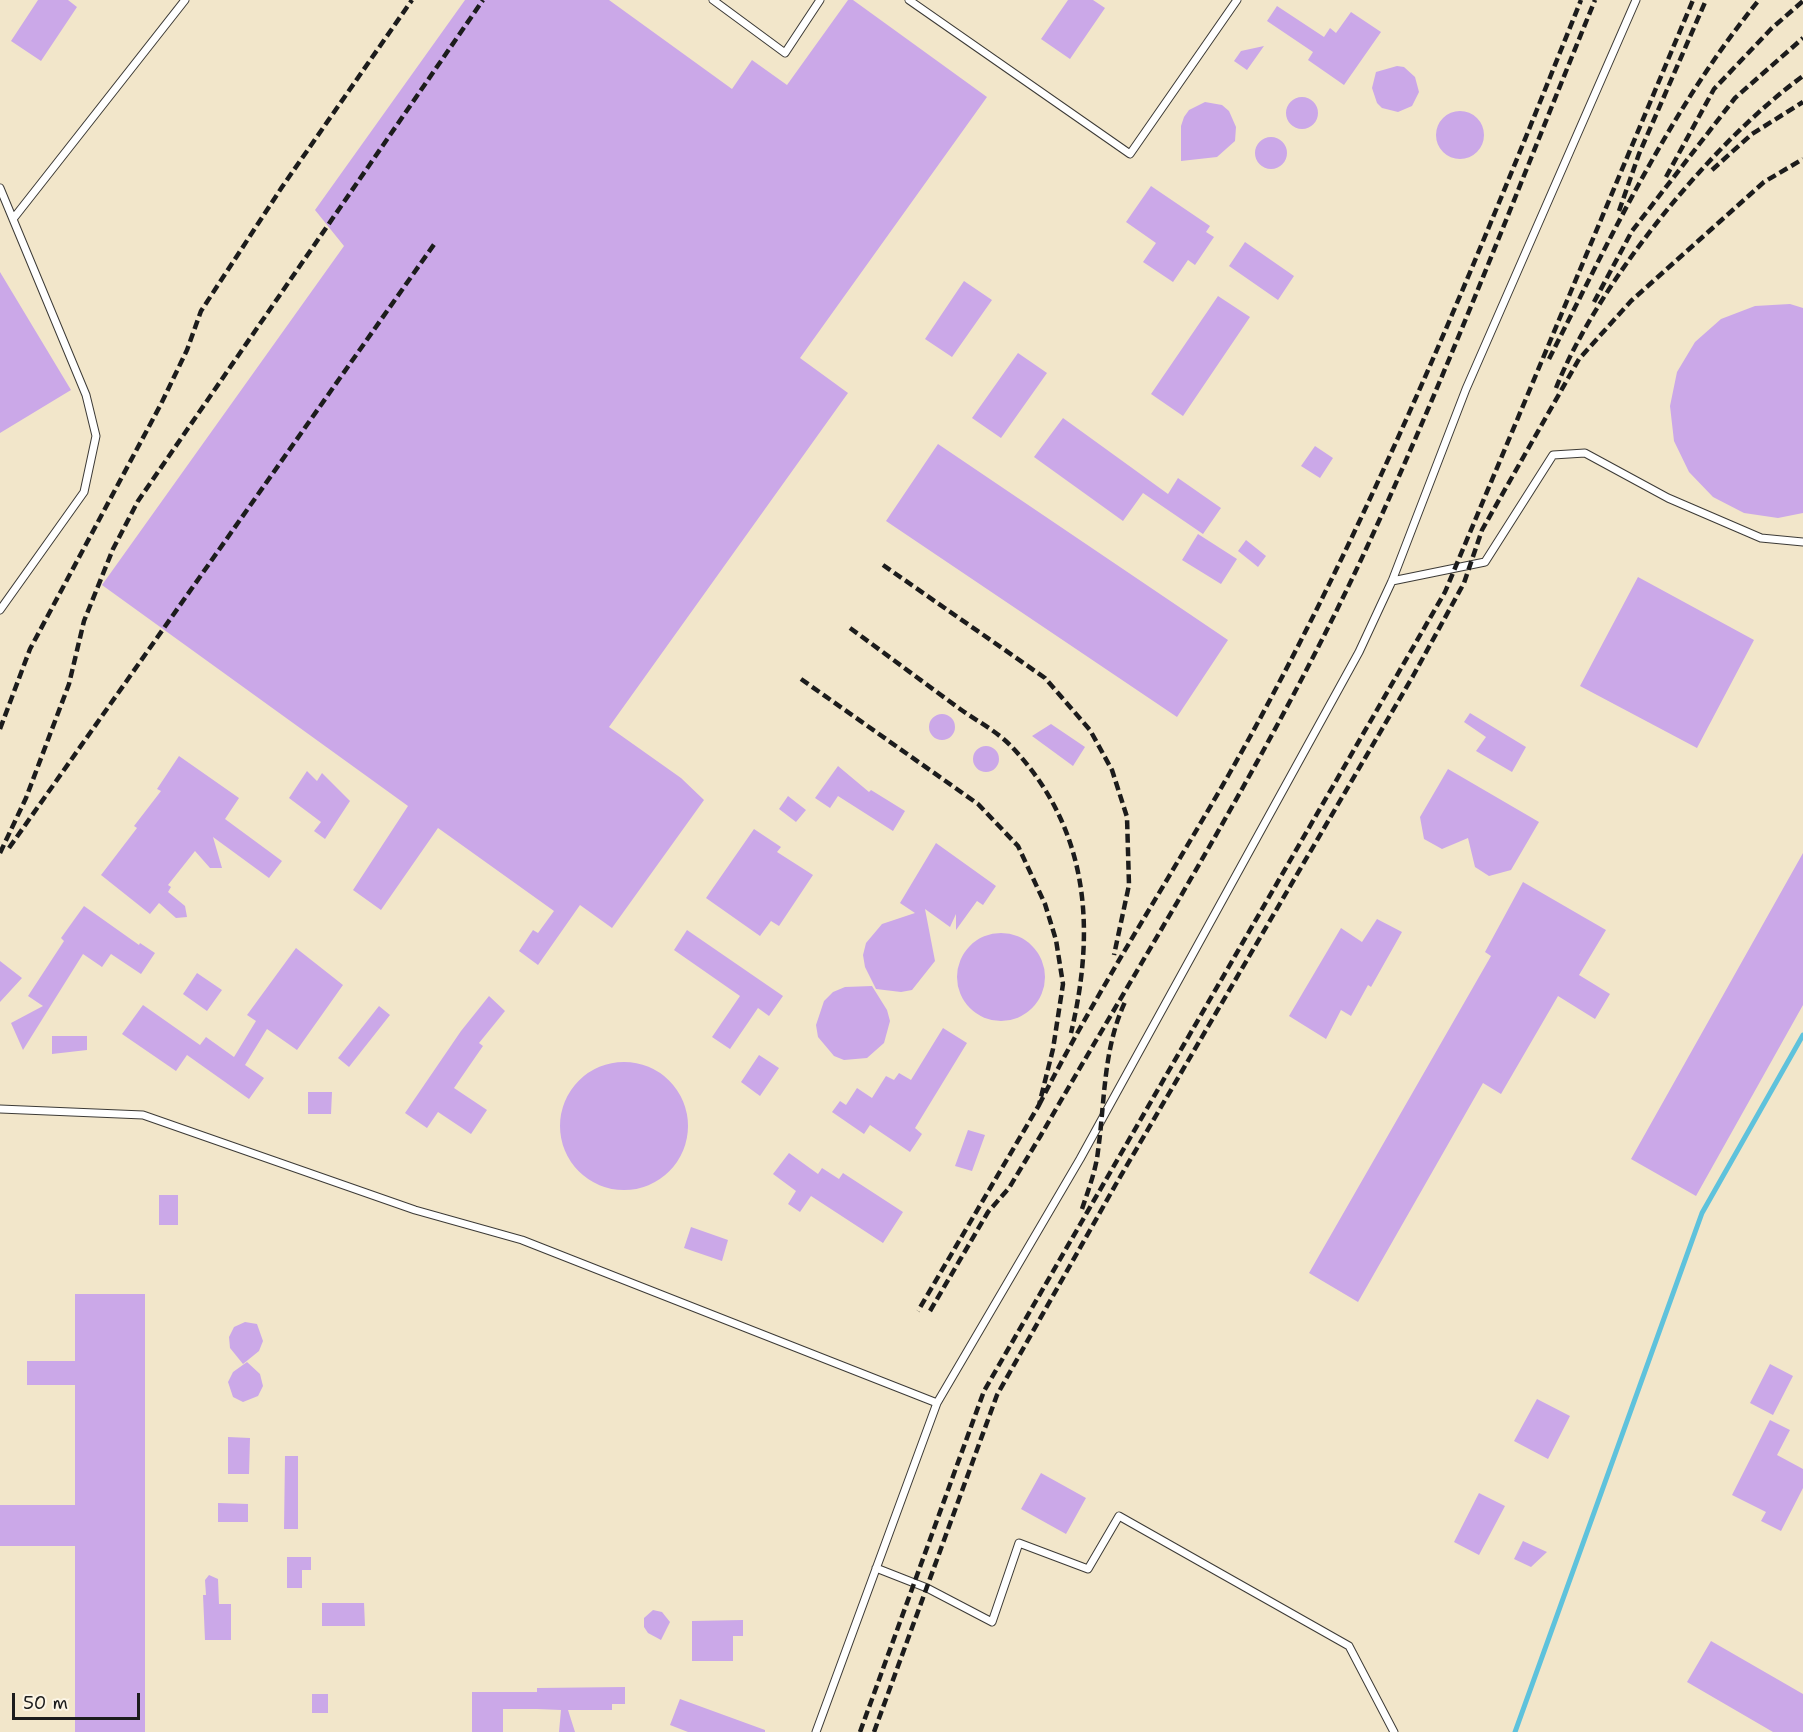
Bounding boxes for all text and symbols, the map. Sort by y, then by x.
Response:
scale bar [15,1681,142,1719]
text: 50 m [23,1691,68,1715]

